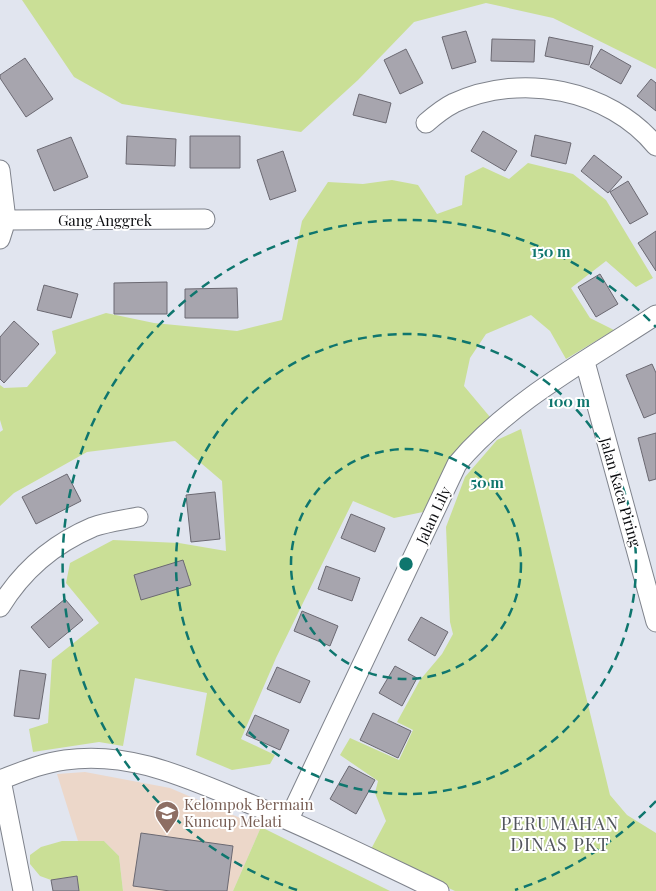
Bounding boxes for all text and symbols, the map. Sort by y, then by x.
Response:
street label: Gang Anggrek [58,210,153,230]
text: 150 m [531,241,571,261]
text: 100 m [548,391,591,411]
street label: Jalan Kaca Piring [596,434,646,549]
text: 50 m [470,472,504,492]
street label: Jalan Lily [411,482,455,548]
centre of rings [397,555,415,573]
place label: Kelompok Bermain Kuncup Melati [184,794,313,831]
school or university icon: Kelompok Bermain Kuncup Melati [154,800,180,834]
district label: PERUMAHAN DINAS PKT [501,811,619,856]

